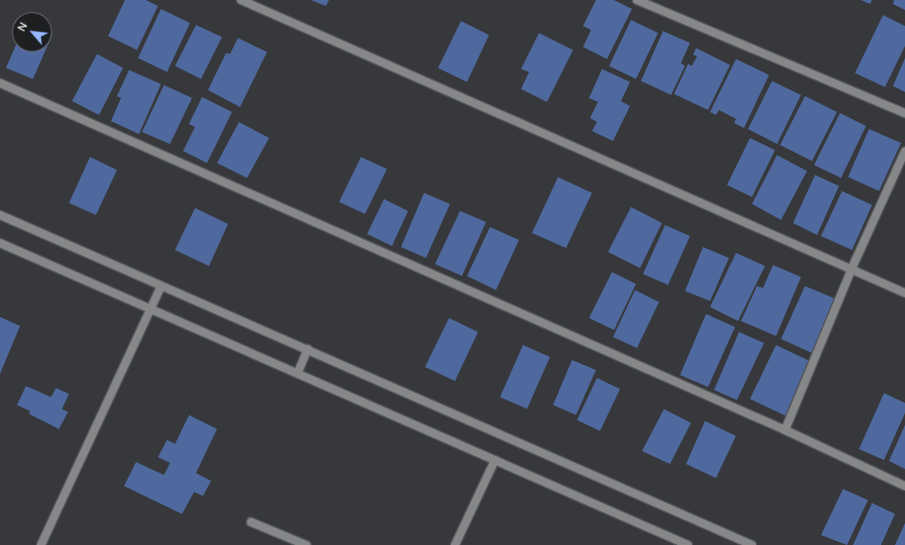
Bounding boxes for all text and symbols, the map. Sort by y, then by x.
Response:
north arrow [12,12,52,52]
text: N [14,20,30,34]

